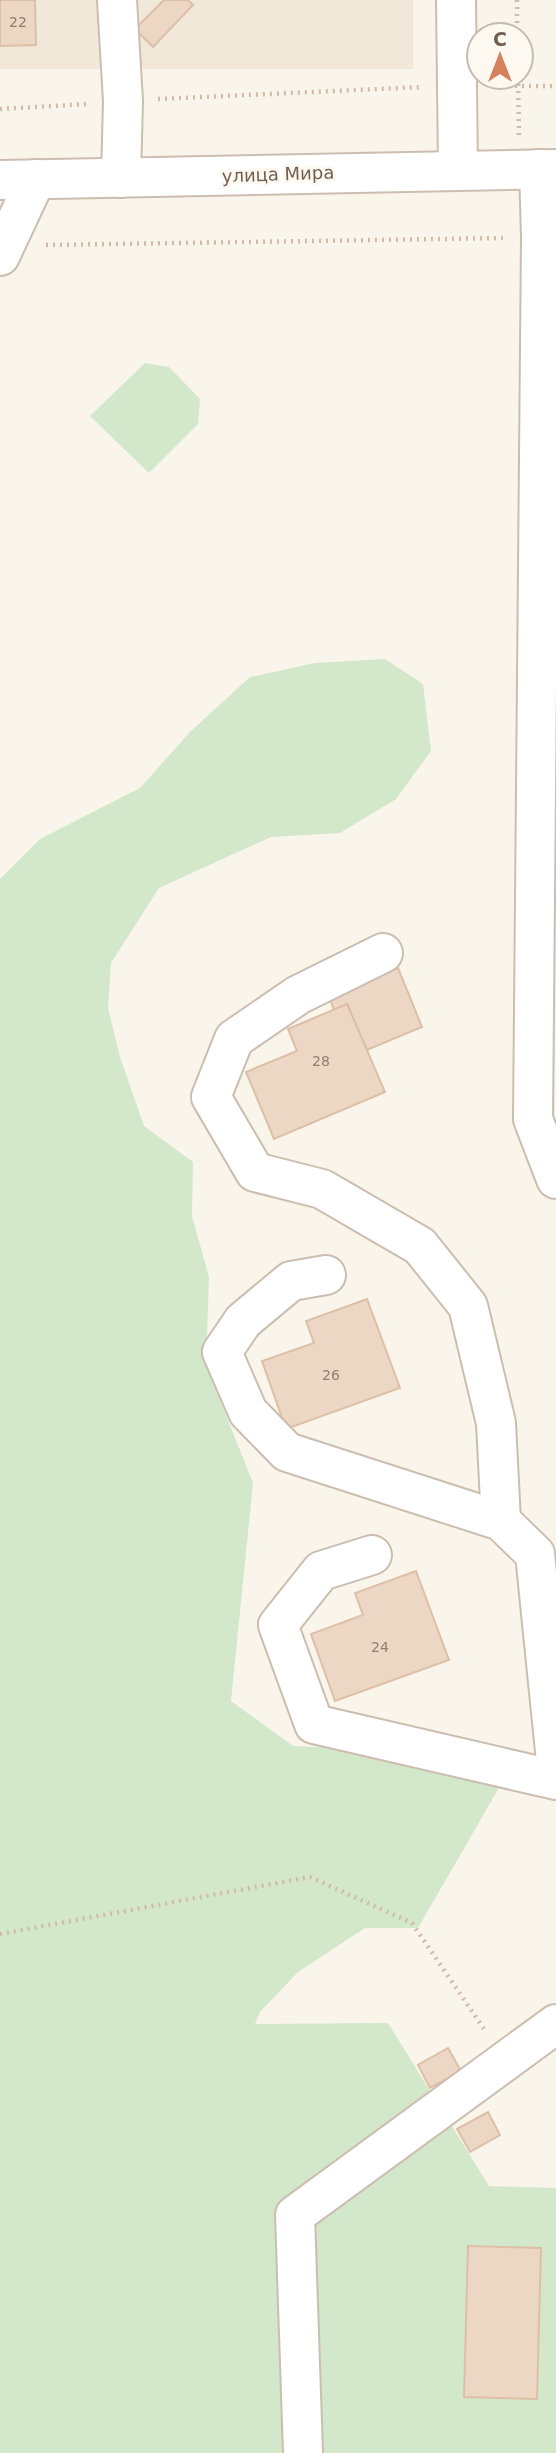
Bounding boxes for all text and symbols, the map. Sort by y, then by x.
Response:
house number: 22 [9,14,27,30]
north arrow [465,21,535,91]
text: С [493,28,507,50]
street label: улица Мира [221,162,335,186]
house number: 28 [312,1053,330,1069]
house number: 26 [322,1367,340,1383]
house number: 24 [371,1639,389,1655]

